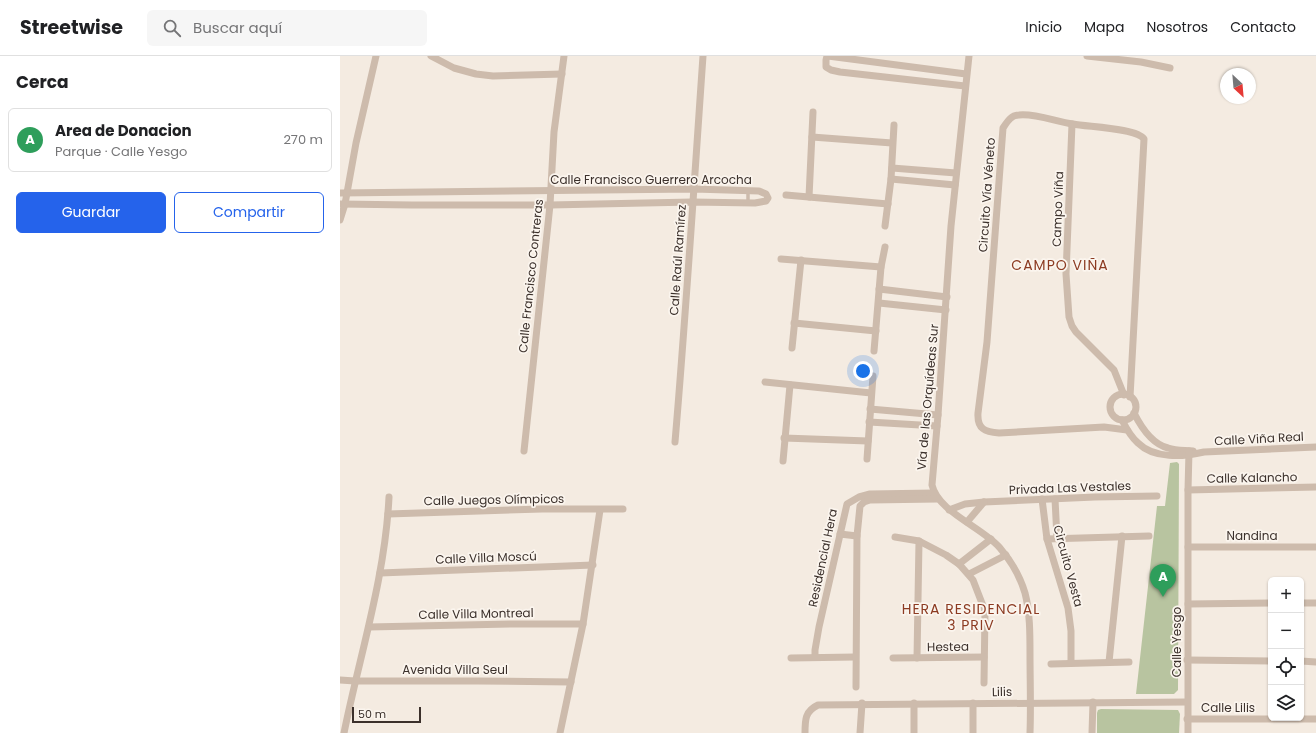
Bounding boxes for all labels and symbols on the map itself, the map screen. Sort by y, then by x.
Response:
north arrow [1220,68,1256,104]
street label: Circuito Vía Véneto [974,137,999,253]
street label: Calle Francisco Guerrero Arcocha [550,171,752,188]
street label: Campo Viña [1048,171,1067,247]
street label: Calle Francisco Contreras [514,198,547,354]
street label: Calle Raúl Ramírez [665,204,690,316]
district label: CAMPO VIÑA [1011,255,1109,275]
street label: Vía de las Orquídeas Sur [913,323,942,471]
your location [853,361,873,381]
street label: Calle Viña Real [1214,428,1304,449]
street label: Calle Kalancho [1207,468,1298,487]
street label: Privada Las Vestales [1009,477,1131,498]
street label: Calle Juegos Olímpicos [424,490,564,509]
street label: Residencial Hera [804,507,841,609]
street label: Circuito Vesta [1049,523,1088,609]
street label: Nandina [1226,527,1278,544]
street label: Calle Villa Moscú [435,547,537,568]
pin: A [1150,564,1176,597]
district label: HERA RESIDENCIAL 3 PRIV [902,599,1040,635]
street label: Calle Villa Montreal [418,604,534,623]
street label: Calle Yesgo [1168,606,1185,677]
street label: Hestea [927,638,969,655]
street label: Avenida Villa Seul [402,661,508,678]
street label: Lilis [992,683,1012,700]
street label: Calle Lilis [1201,699,1255,716]
scale bar [352,705,421,724]

